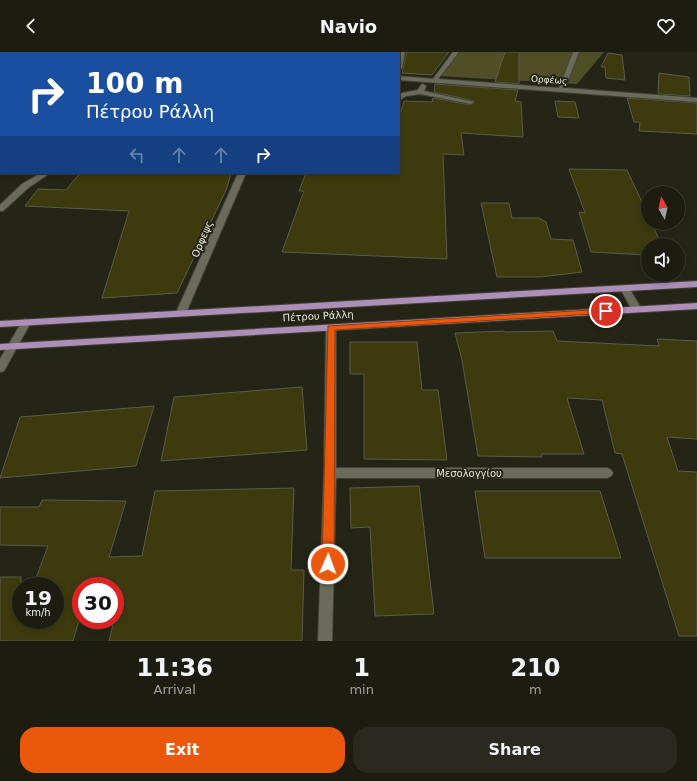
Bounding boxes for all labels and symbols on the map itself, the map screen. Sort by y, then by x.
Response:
street label: Ορφέως [530,74,568,86]
north arrow [641,186,685,230]
street label: Ορφεψς [189,219,215,259]
pin [589,294,623,328]
street label: Πέτρου Ράλλη [282,309,354,323]
street label: Μεσολογγίου [436,468,502,479]
position arrow [307,543,349,585]
speed limit sign: 30 [72,577,124,629]

